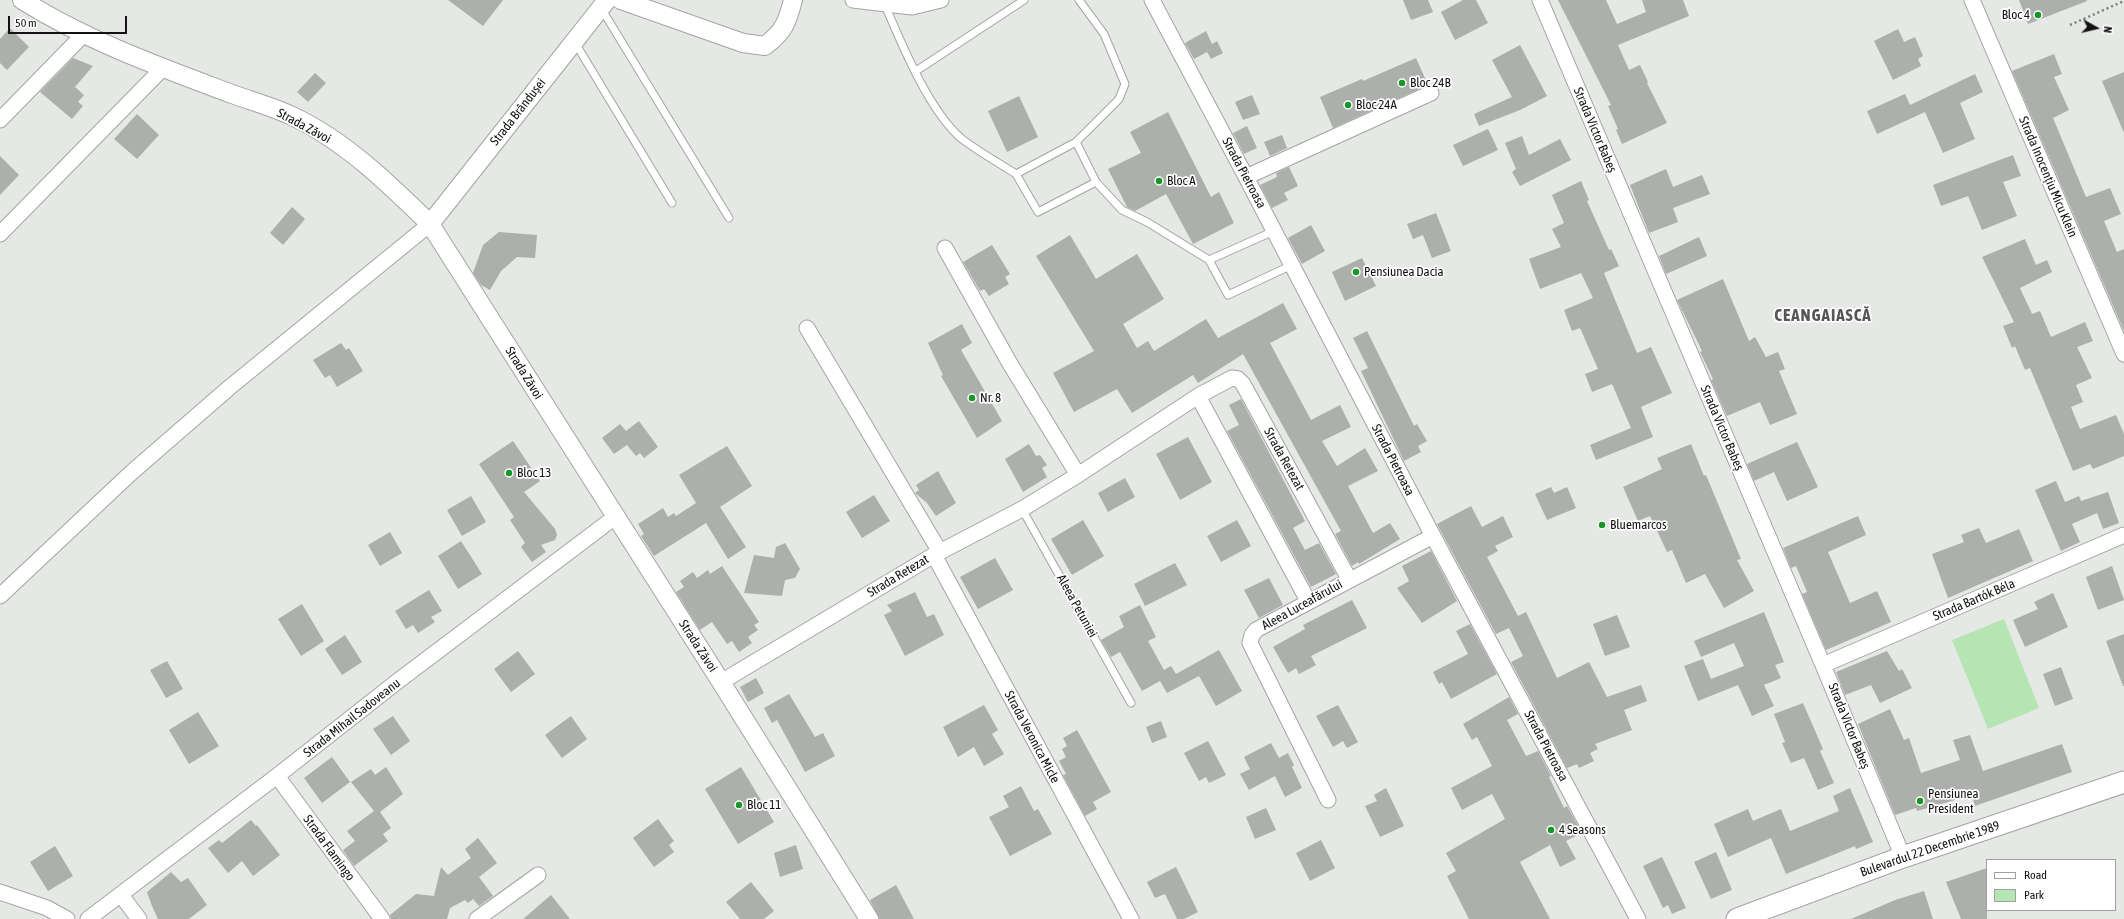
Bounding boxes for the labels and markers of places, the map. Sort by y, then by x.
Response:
place label: Bloc 4 [2002,7,2030,23]
marker: Bloc 4 [2033,10,2043,20]
place label: Bloc 24B [1410,75,1451,91]
marker: Bloc 24B [1397,78,1407,88]
place label: Bloc 24A [1356,97,1397,113]
marker: Bloc 24A [1343,100,1353,110]
place label: Bloc A [1167,173,1196,189]
marker: Bloc A [1154,176,1164,186]
place label: Pensiunea Dacia [1364,264,1444,280]
marker: Pensiunea Dacia [1351,267,1361,277]
place label: Nr. 8 [980,390,1001,406]
marker: Nr. 8 [967,393,977,403]
place label: Bloc 13 [517,465,551,481]
marker: Bloc 13 [504,468,514,478]
place label: Bluemarcos [1610,517,1667,533]
marker: Bluemarcos [1597,520,1607,530]
place label: Pensiunea President [1928,786,1979,817]
marker: Pensiunea President [1915,796,1925,806]
place label: Bloc 11 [747,797,781,813]
marker: Bloc 11 [734,800,744,810]
place label: 4 Seasons [1559,822,1606,838]
marker: 4 Seasons [1546,825,1556,835]

